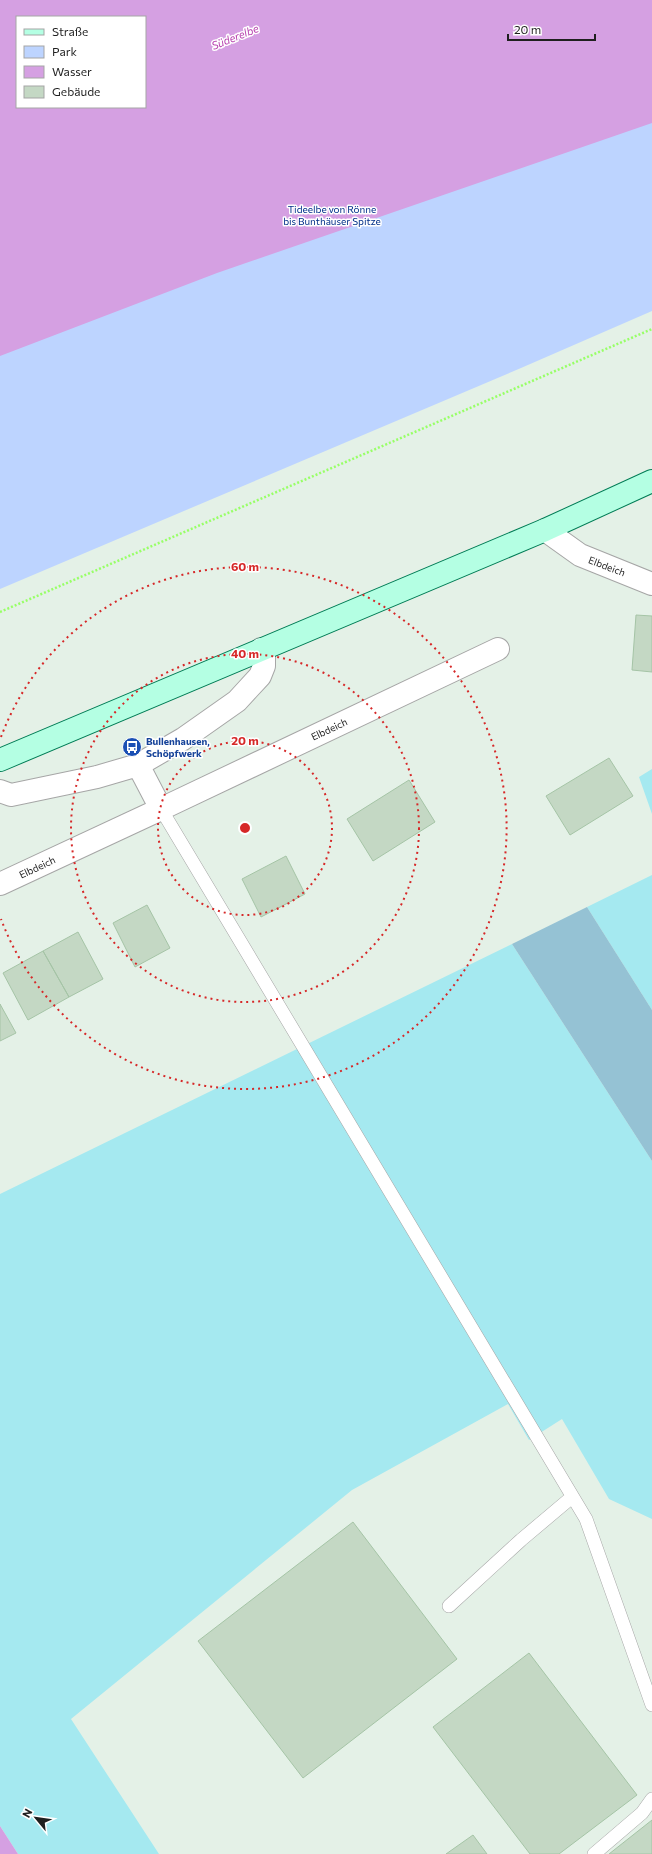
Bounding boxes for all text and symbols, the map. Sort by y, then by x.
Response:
legend [16,16,146,108]
scale bar [508,16,595,42]
water label: Süderelbe [209,21,261,52]
text: 20 m [514,22,541,36]
text: Straße [52,24,88,38]
text: Park [52,44,78,58]
text: Wasser [52,64,92,78]
text: Gebäude [52,84,100,98]
park label: Tideelbe von Rönne bis Bunthäuser Spitze [283,203,381,227]
street label: Elbdeich [587,553,627,579]
text: 60 m [231,559,259,573]
text: 40 m [231,646,259,660]
street label: Elbdeich [309,715,349,743]
text: 20 m [231,733,259,747]
place label: Bullenhausen, Schöpfwerk [146,735,210,759]
bus stop icon: Bullenhausen, Schöpfwerk [121,736,143,758]
centre of rings [238,821,252,835]
street label: Elbdeich [17,853,57,881]
north arrow [16,1798,56,1838]
text: N [19,1806,35,1820]

